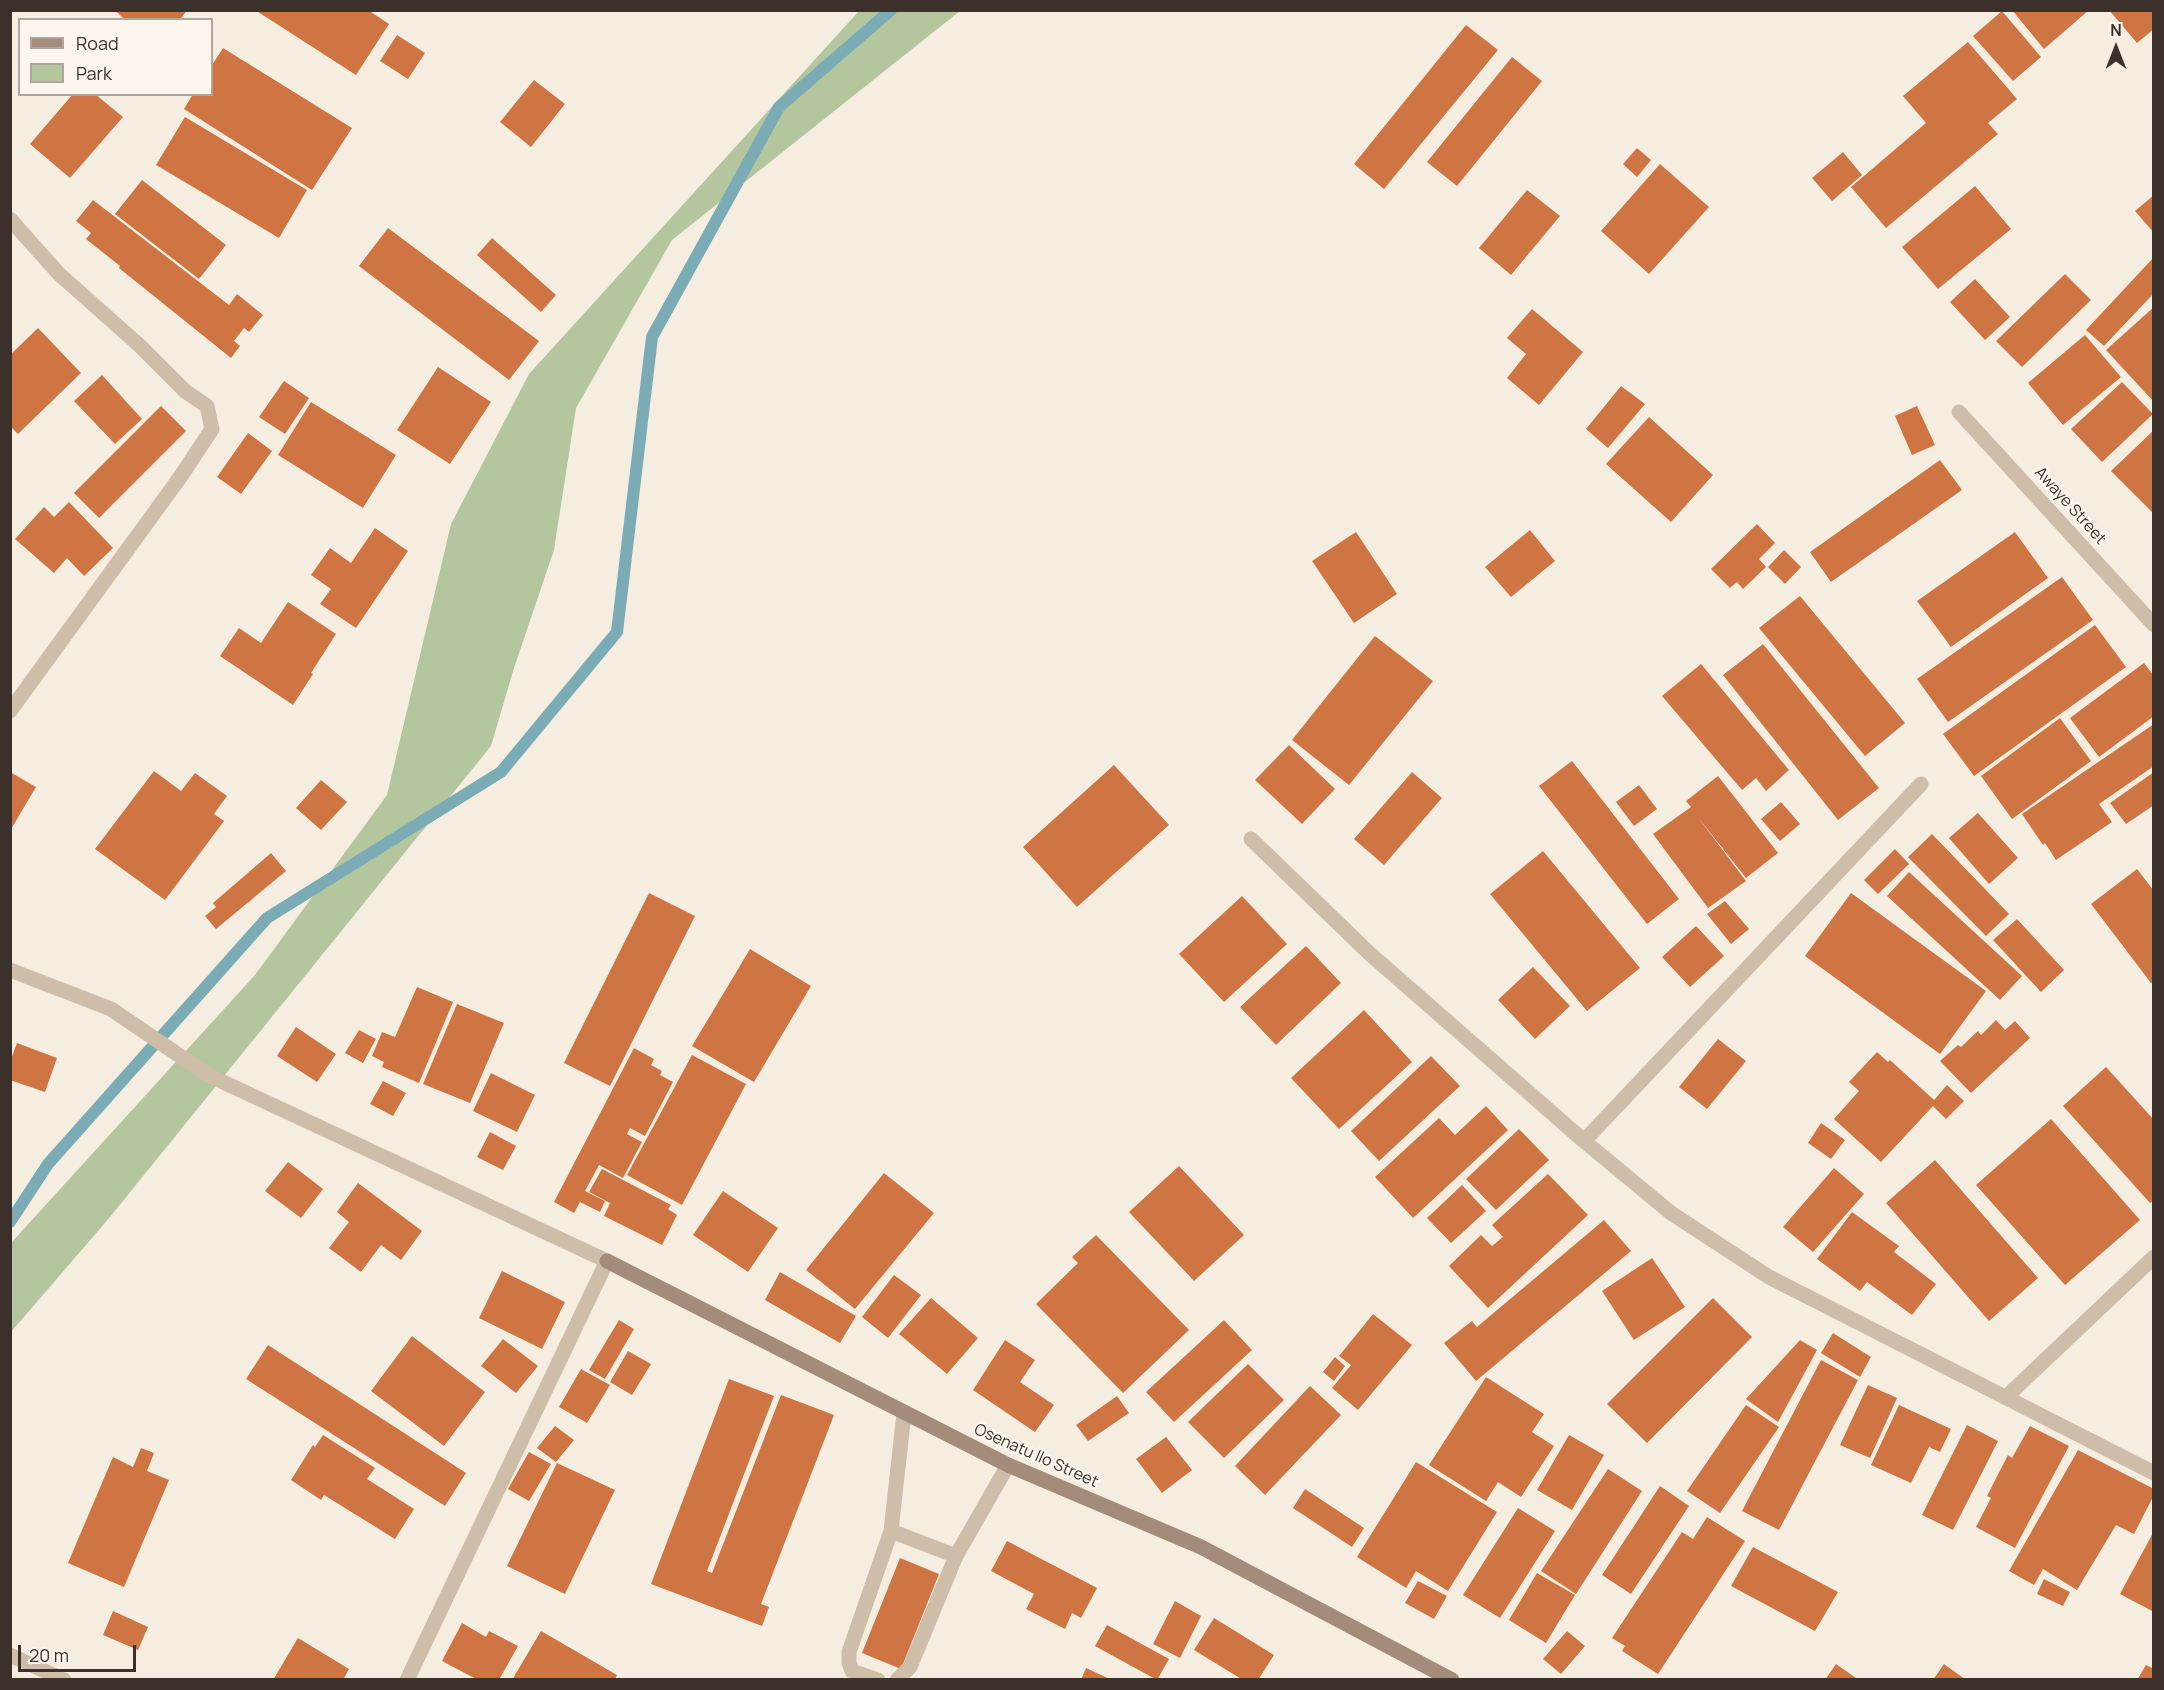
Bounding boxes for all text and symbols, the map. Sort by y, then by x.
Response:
legend [18,18,213,96]
north arrow [2086,18,2146,78]
text: N [2110,19,2122,41]
text: Road [76,31,119,55]
text: Park [76,61,112,85]
street label: Awaye Street [2030,463,2110,549]
street label: Osenatu Ilo Street [971,1420,1101,1492]
scale bar [21,1633,140,1671]
text: 20 m [29,1643,69,1667]

